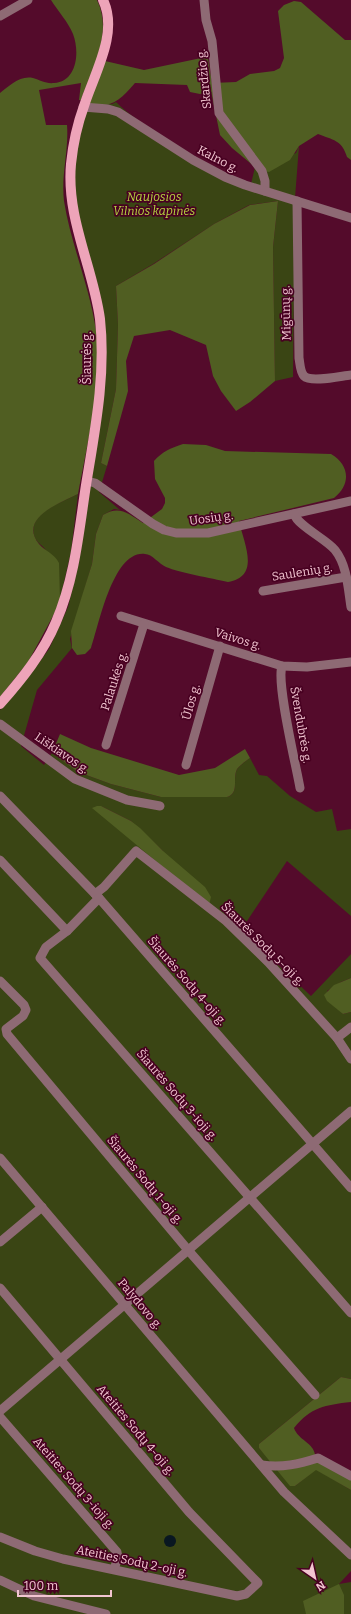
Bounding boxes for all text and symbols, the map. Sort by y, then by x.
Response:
street label: Skardžio g. [194,48,214,110]
street label: Kalno g. [195,143,241,175]
park label: Naujosios Vilnios kapinės [113,190,195,218]
street label: Migūnų g. [279,285,293,341]
street label: Šiaurės g. [79,331,94,385]
street label: Uosių g. [188,508,234,528]
street label: Saulenių g. [271,560,333,584]
street label: Vaivos g. [213,625,263,653]
street label: Palaukės g. [98,650,130,712]
street label: Ūlos g. [179,682,203,722]
street label: Švendubrės g. [287,685,316,764]
street label: Liškiavos g. [32,730,92,776]
street label: Šiaurės Sodų 5-oji g. [218,899,308,989]
street label: Šiaurės Sodų 4-oji g. [145,933,230,1028]
street label: Šiaurės Sodų 3-ioji g. [134,1046,221,1143]
street label: Šiaurės Sodų 1-oji g. [104,1133,187,1227]
street label: Palydovo g. [115,1276,165,1332]
street label: Ateities Sodų 4-oji g. [94,1382,178,1478]
street label: Ateities Sodų 3-ioji g. [30,1434,118,1532]
street label: Ateities Sodų 2-oji g. [75,1542,189,1580]
north arrow [295,1558,335,1598]
scale bar [18,1572,111,1598]
text: N [313,1578,327,1594]
text: 100 m [24,1579,59,1593]

